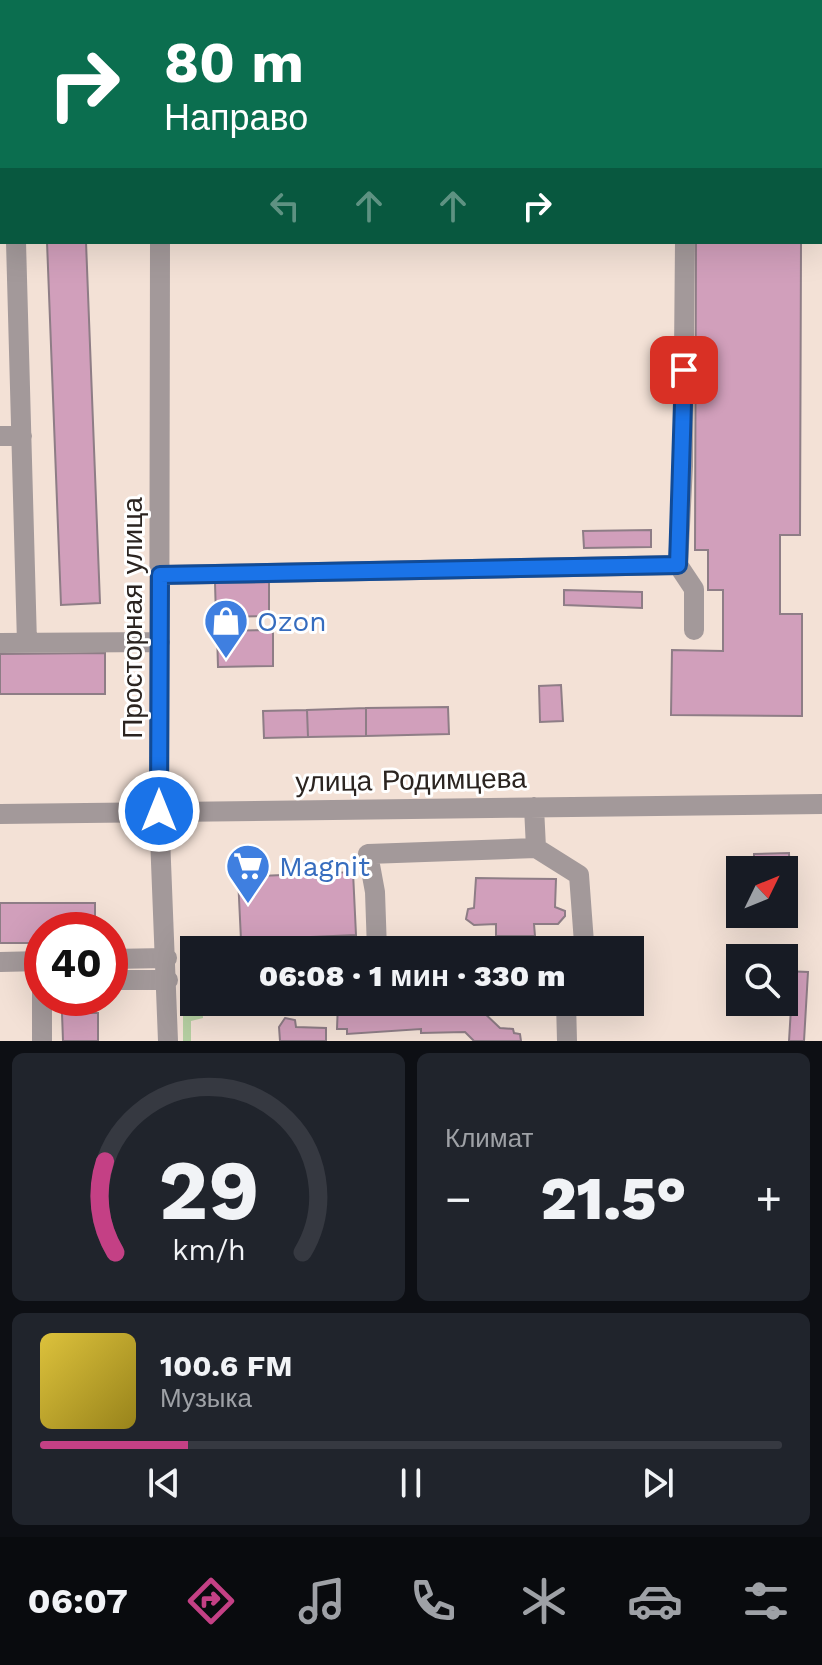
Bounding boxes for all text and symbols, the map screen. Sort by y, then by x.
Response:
text: 80 m [164,30,304,96]
icon: right [32,32,136,136]
text: Направо [164,97,308,139]
icon: left [263,184,307,228]
icon: ahead [347,184,391,228]
icon: ahead [431,184,475,228]
icon: right [515,184,559,228]
pin [650,336,718,404]
icon: arrive [662,348,706,392]
street label: Просторная улица [116,497,149,739]
shop icon: Ozon [202,597,250,660]
place label: Ozon [257,605,327,638]
street label: улица Родимцева [295,761,527,799]
position arrow [117,769,201,853]
supermarket icon: Magnit [224,842,272,905]
place label: Magnit [279,850,370,883]
north arrow [726,856,798,928]
map controls [726,856,798,1016]
speed limit sign: 40 [24,912,128,1016]
button: search [726,944,798,1016]
text: 06:08 · 1 мин · 330 m [259,958,565,993]
text: Климат [445,1123,534,1153]
text: 29 [158,1142,259,1239]
text: 21.5° [540,1163,687,1234]
text: − [445,1173,472,1225]
text: + [755,1173,782,1225]
text: km/h [172,1233,245,1267]
text: 100.6 FM [160,1348,293,1383]
text: Музыка [160,1383,252,1413]
icon: previous [142,1461,186,1505]
icon: pause [389,1461,433,1505]
icon: next [636,1461,680,1505]
icon: directions [183,1573,239,1629]
icon: music [294,1573,350,1629]
icon: phone [405,1573,461,1629]
icon: climate [516,1573,572,1629]
icon: car [627,1573,683,1629]
icon: filters [738,1573,794,1629]
text: 06:07 [28,1580,128,1622]

